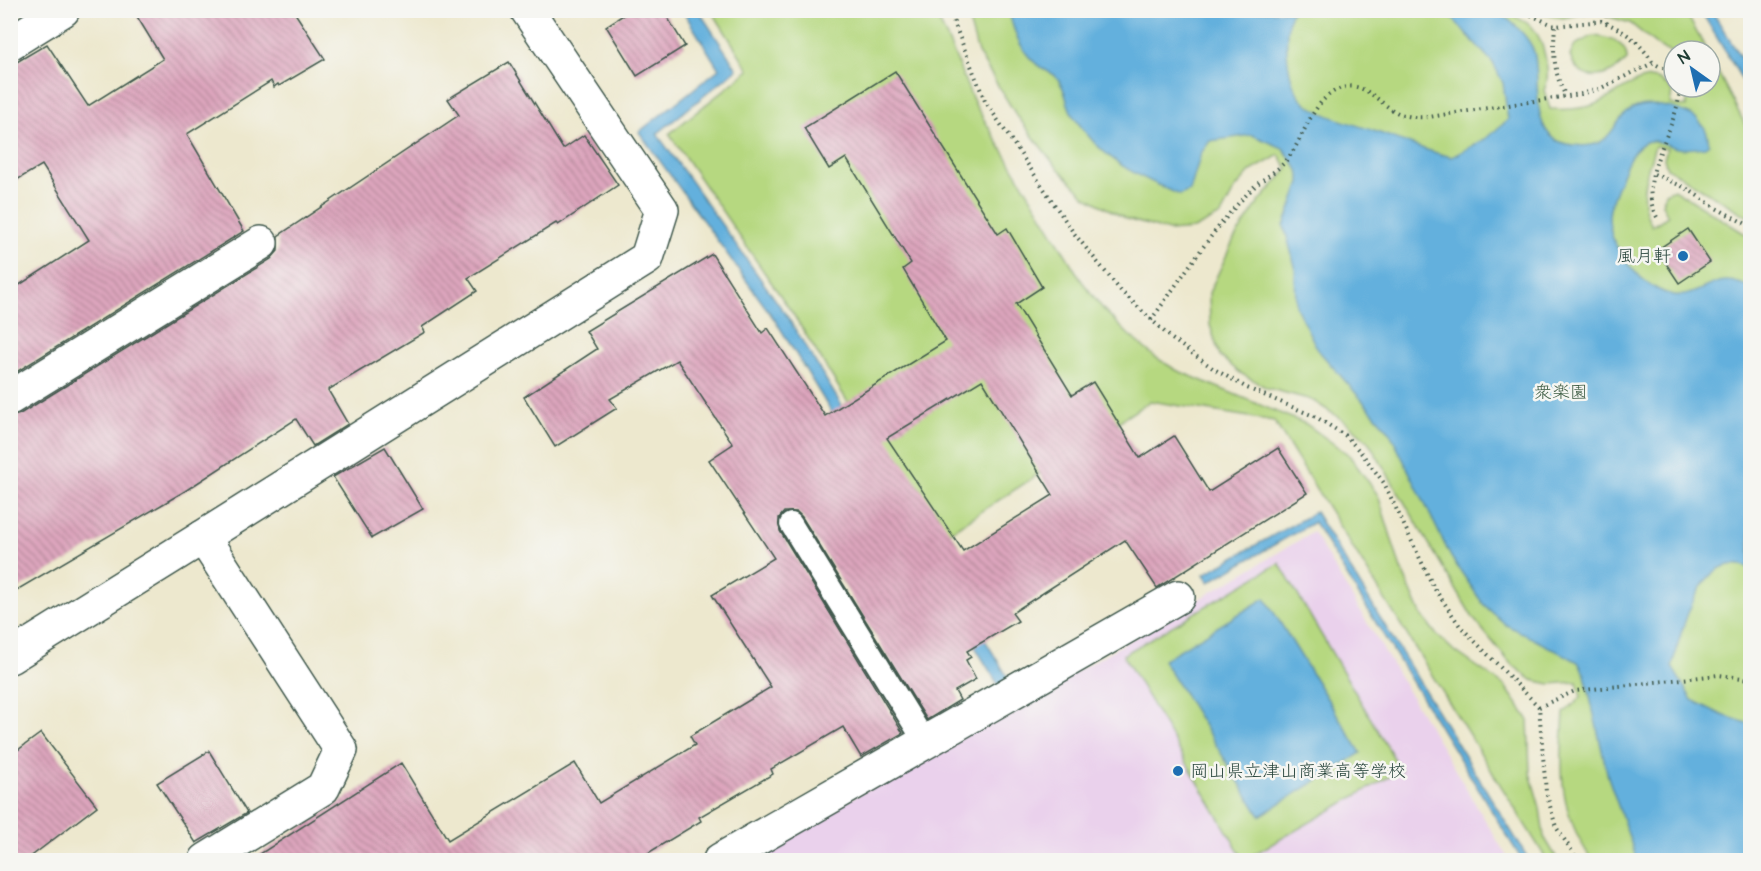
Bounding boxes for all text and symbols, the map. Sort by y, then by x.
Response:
north arrow [1662,39,1722,99]
text: N [1674,45,1694,69]
place label: 風月軒 [1617,244,1671,269]
marker: 風月軒 [1676,249,1690,263]
park label: 衆楽園 [1534,380,1588,405]
place label: 岡山県立津山商業高等学校 [1190,759,1406,784]
marker: 岡山県立津山商業高等学校 [1171,764,1185,778]

